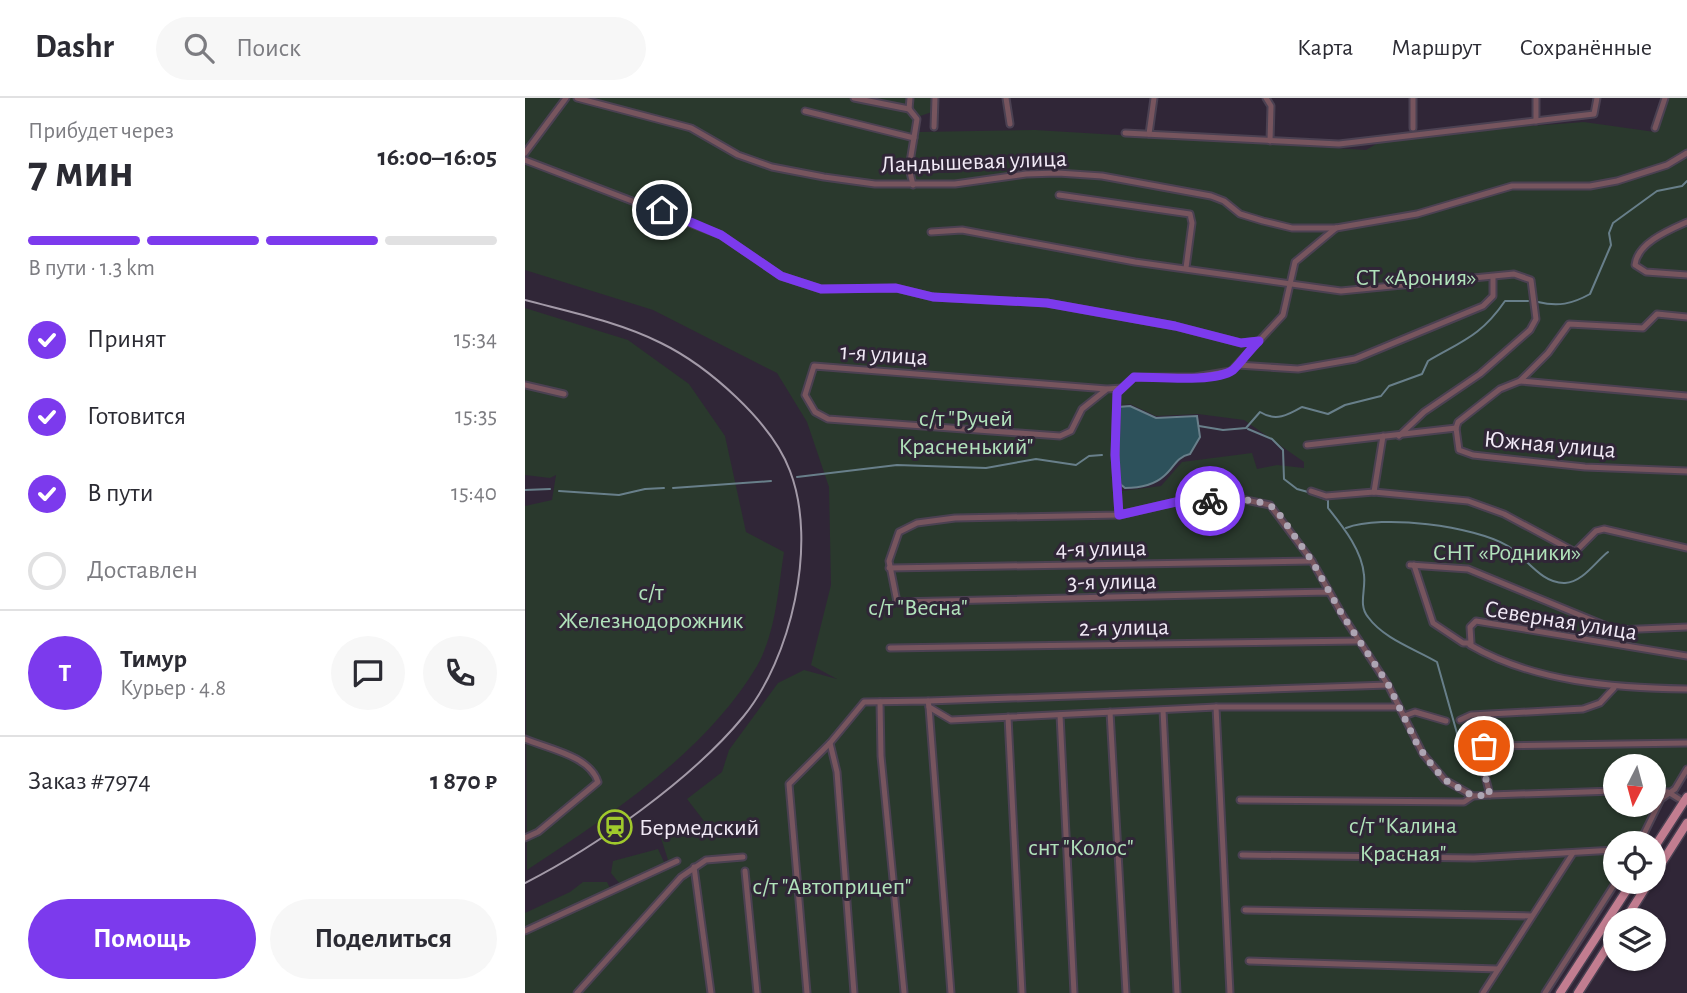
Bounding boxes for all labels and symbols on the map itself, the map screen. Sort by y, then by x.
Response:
street label: Ландышевая улица [881,147,1067,177]
pin [632,180,692,240]
park label: СТ «Арония» [1355,266,1477,290]
street label: 1-я улица [839,340,929,370]
park label: с/т "Ручей Красненький" [899,407,1033,459]
street label: Южная улица [1483,427,1617,463]
courier [1175,466,1245,536]
street label: 4-я улица [1055,536,1147,562]
park label: СНТ «Родники» [1433,541,1581,565]
street label: 3-я улица [1067,569,1157,595]
park label: с/т Железнодорожник [559,581,743,633]
park label: с/т "Весна" [868,596,968,620]
street label: Северная улица [1483,597,1639,645]
street label: 2-я улица [1079,615,1169,641]
pin [1454,716,1514,776]
north arrow [1603,754,1666,817]
station icon: Бермедский [596,808,634,846]
park label: с/т "Калина Красная" [1349,814,1457,866]
place label: Бермедский [639,816,759,840]
park label: снт "Колос" [1028,836,1134,860]
park label: с/т "Автоприцеп" [753,875,911,899]

